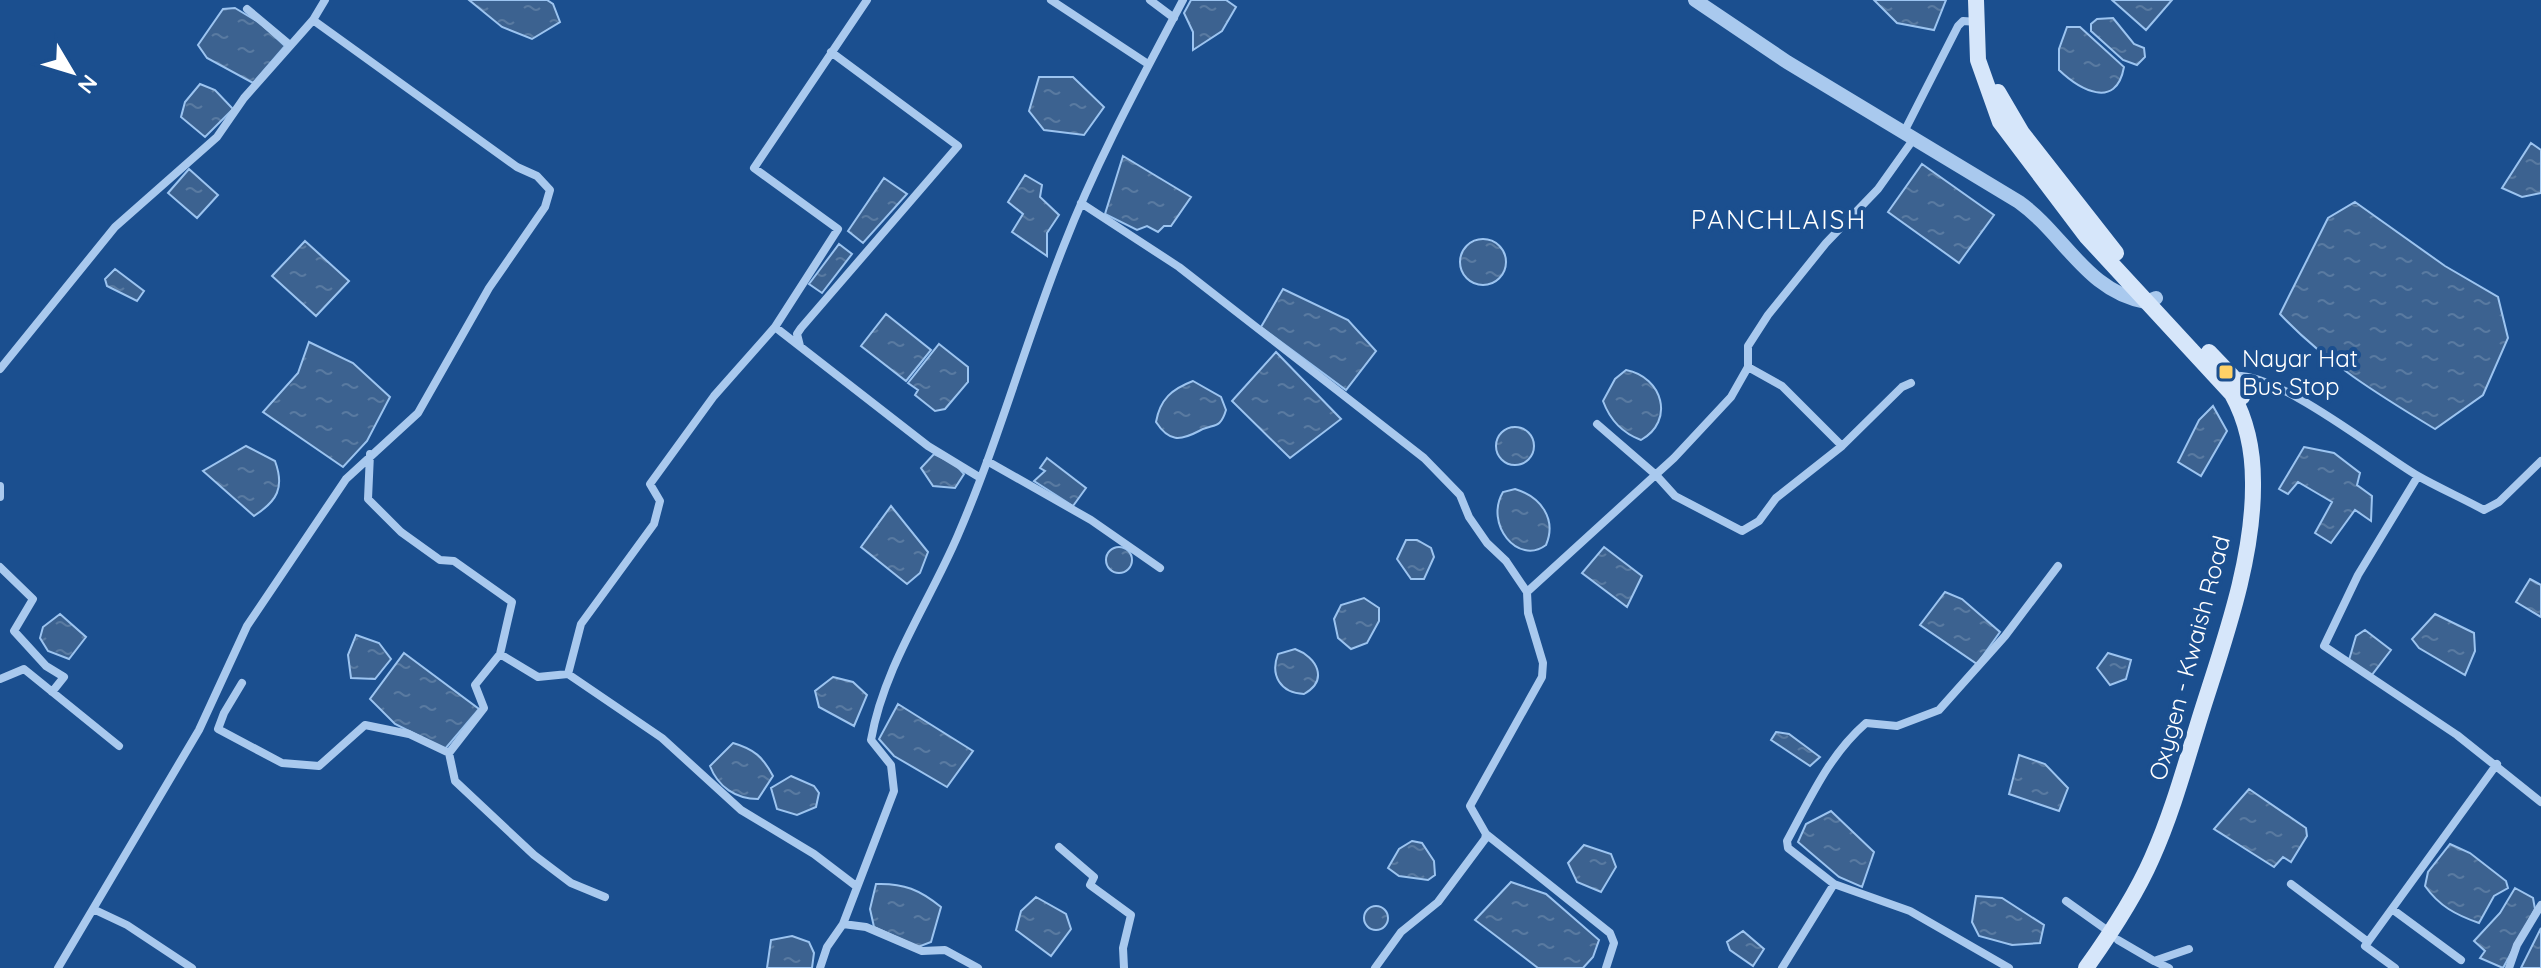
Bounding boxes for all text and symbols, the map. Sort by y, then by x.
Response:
north arrow [32,32,112,112]
text: N [72,69,104,99]
district label: PANCHLAISH [1691,203,1867,236]
place label: Nayar Hat Bus Stop [2242,343,2358,401]
marker: Nayar Hat Bus Stop [2217,363,2235,381]
street label: Oxygen - Kwaish Road [2142,532,2236,784]

